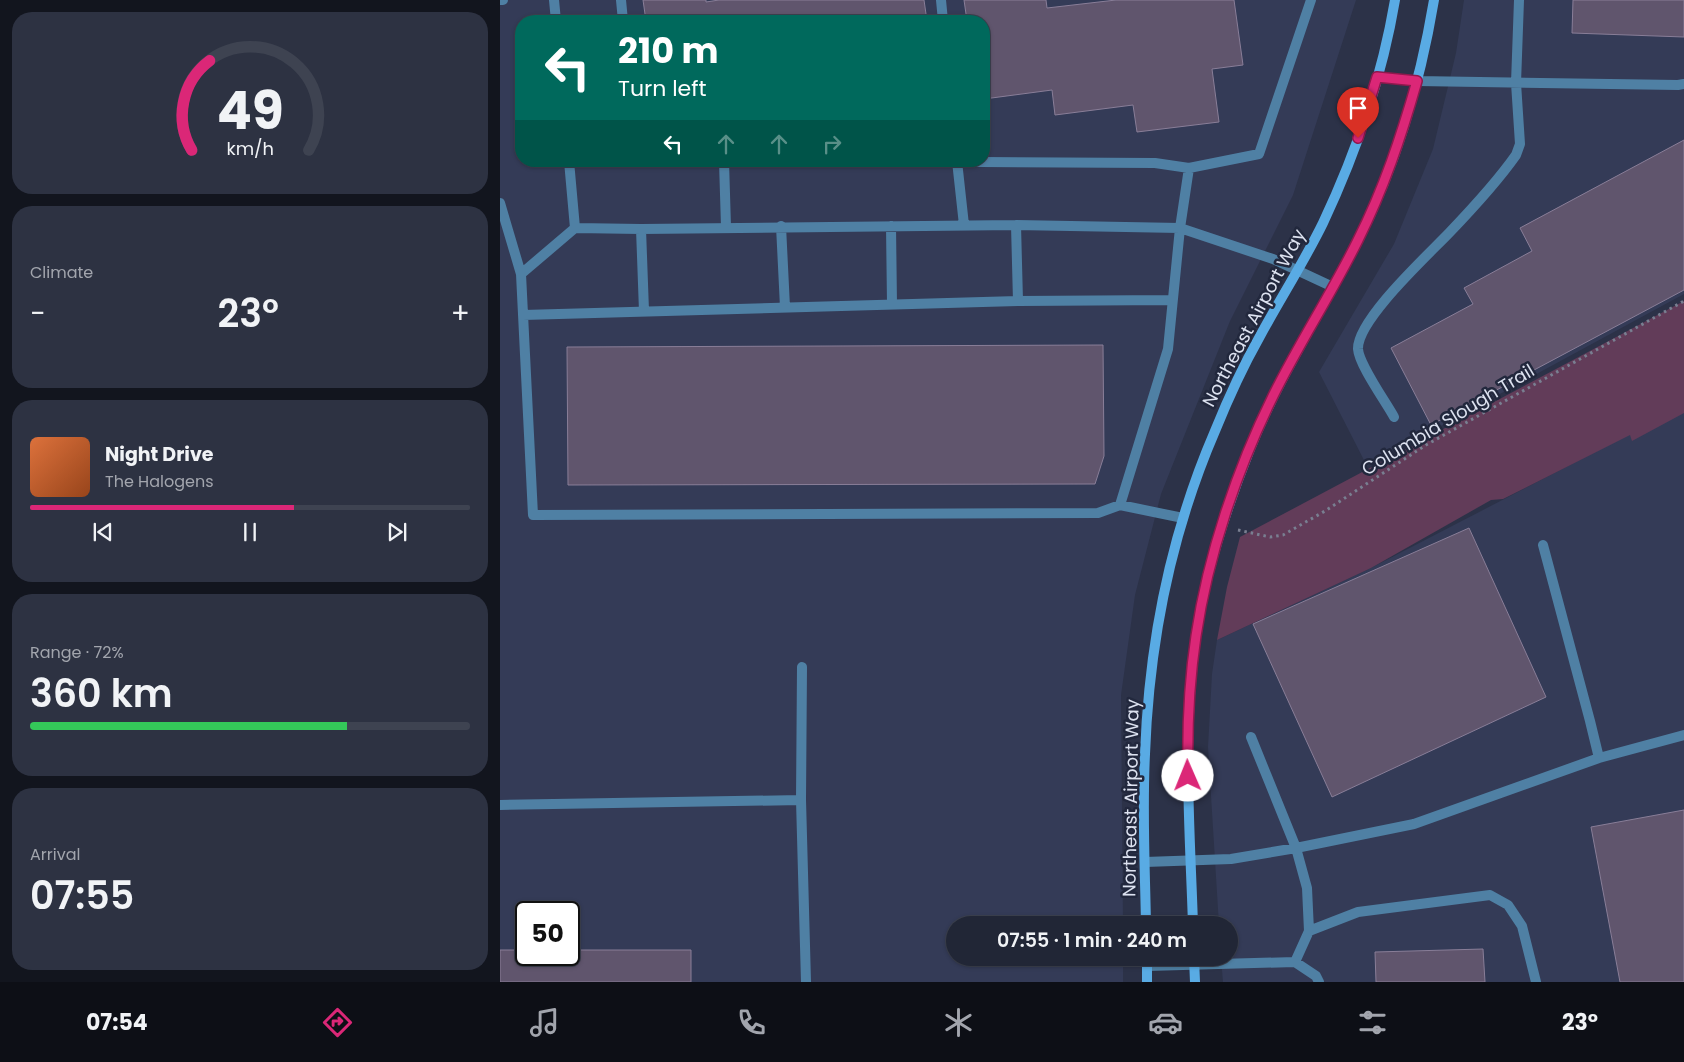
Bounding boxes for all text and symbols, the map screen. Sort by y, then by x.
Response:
text: 210 m [618,26,718,75]
icon: left [535,35,600,100]
text: Turn left [618,73,706,104]
text: 49 [216,74,284,147]
pin [1337,87,1379,138]
icon: arrive [1344,94,1372,122]
icon: left [659,130,687,158]
icon: ahead [712,130,740,158]
icon: ahead [765,130,793,158]
icon: right [818,130,846,158]
text: km/h [226,136,274,161]
street label: Northeast Airport Way [1196,225,1311,411]
text: Climate [30,261,93,284]
text: 23° [217,287,279,340]
text: − [30,294,45,333]
text: + [451,294,470,333]
street label: Columbia Slough Trail [1357,358,1539,481]
text: Night Drive [105,441,214,468]
text: The Halogens [105,470,213,493]
icon: previous [89,518,117,546]
icon: pause [236,518,264,546]
icon: next [383,518,411,546]
text: Range · 72% [30,641,124,664]
text: 360 km [30,667,173,720]
street label: Northeast Airport Way [1116,699,1145,897]
position arrow [1161,749,1213,801]
text: Arrival [30,843,80,866]
text: 07:55 [30,869,134,922]
speed limit sign: 50 [515,901,580,966]
text: 07:55 · 1 min · 240 m [997,927,1187,954]
icon: directions [320,1005,355,1040]
icon: music [527,1005,562,1040]
icon: phone [734,1005,769,1040]
icon: climate [941,1005,976,1040]
icon: car [1148,1005,1183,1040]
icon: filters [1355,1005,1390,1040]
text: 07:54 [86,1007,148,1038]
text: 23° [1562,1007,1598,1038]

